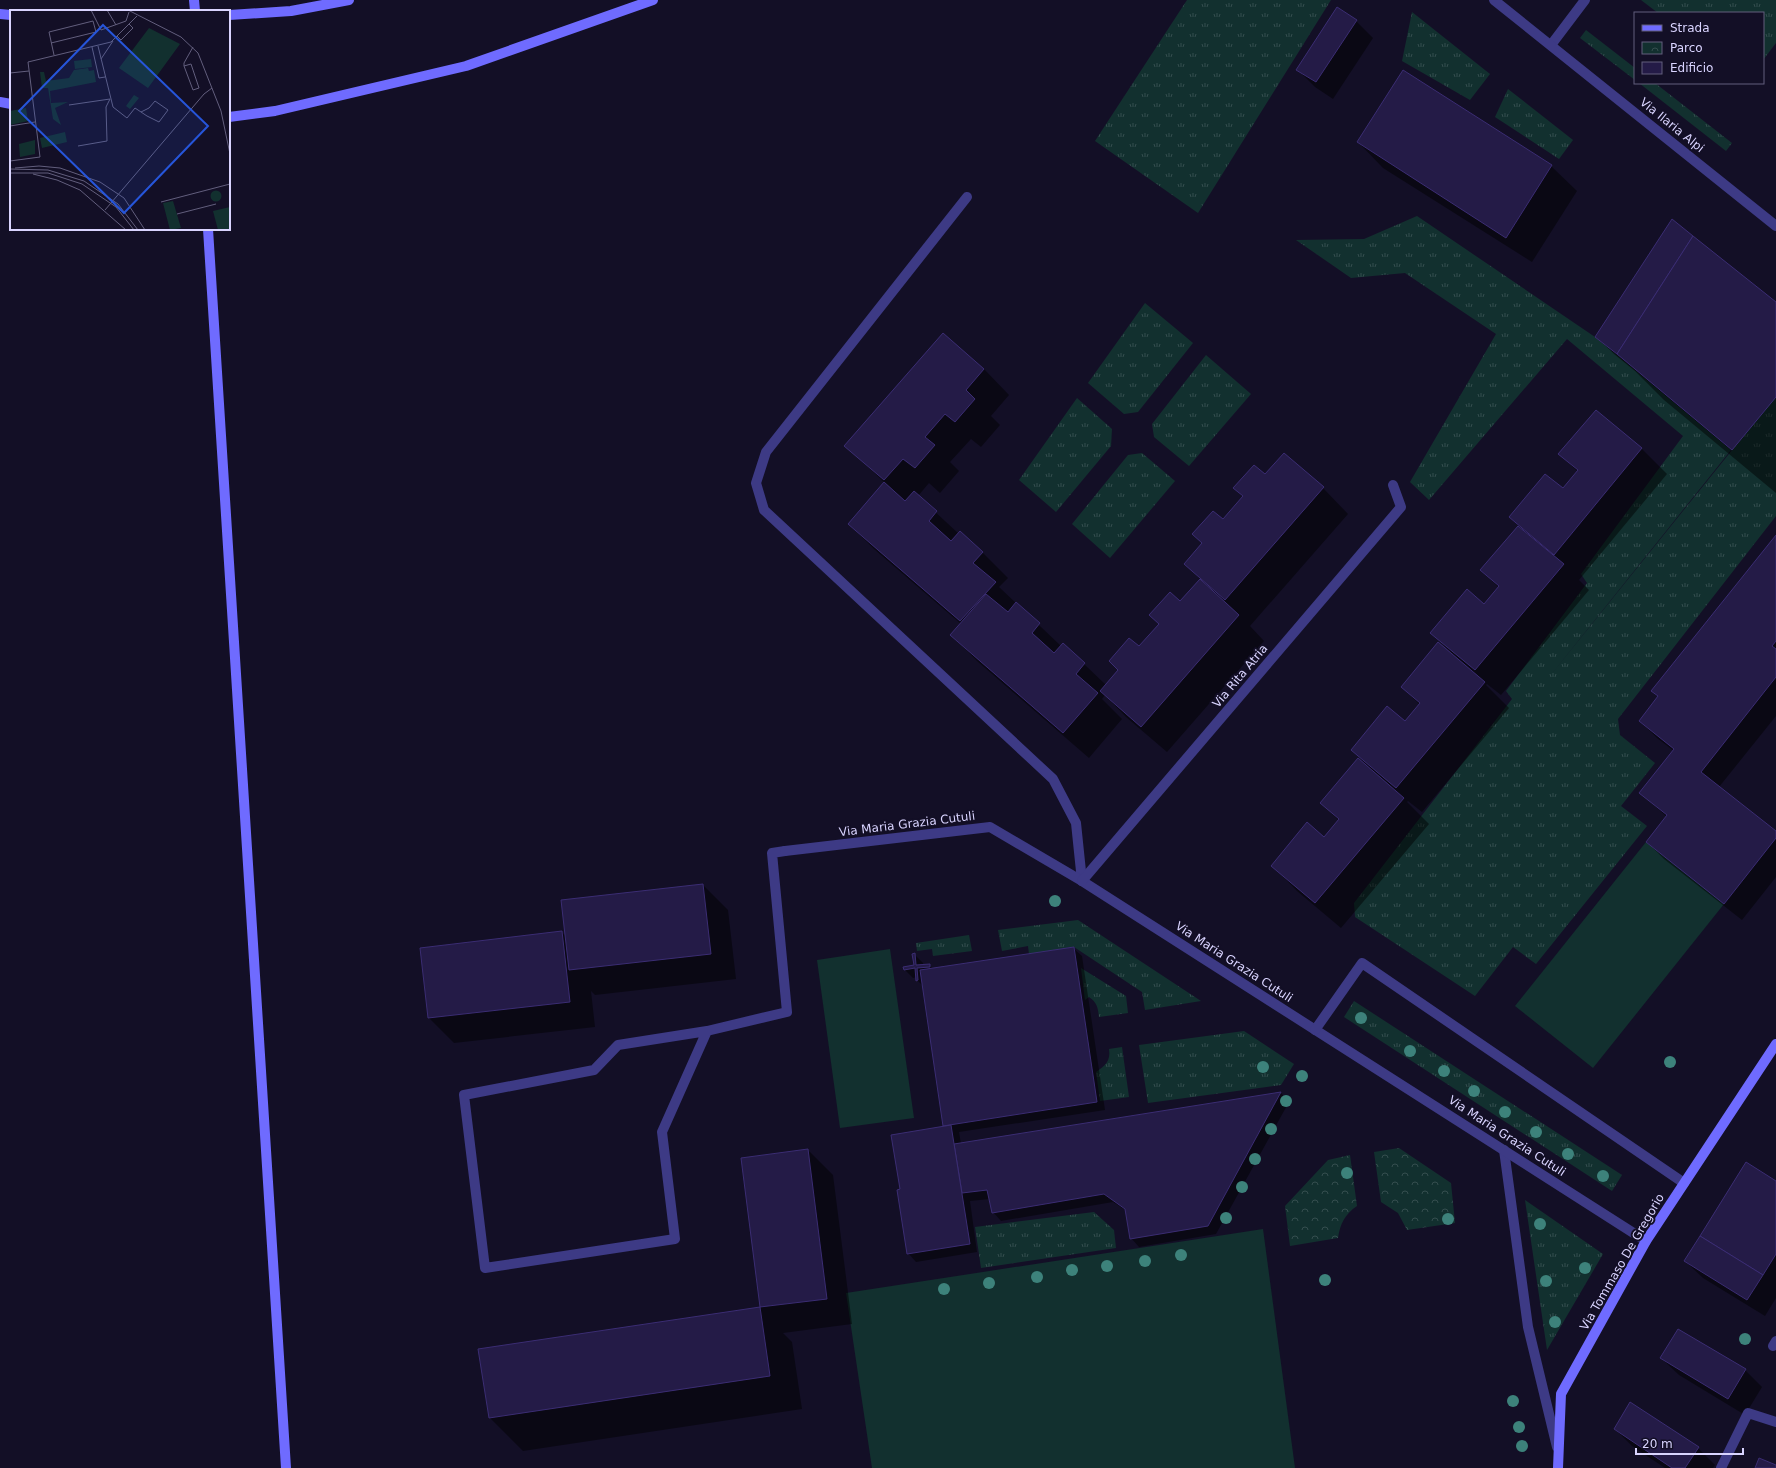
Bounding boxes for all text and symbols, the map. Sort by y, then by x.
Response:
inset map [10,10,230,230]
legend [1634,12,1764,84]
text: Strada [1670,21,1710,35]
text: Parco [1670,41,1703,55]
text: Edificio [1670,61,1713,75]
street label: Via Ilaria Alpi [1637,95,1707,155]
street label: Via Rita Atria [1209,641,1271,711]
street label: Via Maria Grazia Cutuli [838,809,976,839]
street label: Via Maria Grazia Cutuli [1173,919,1295,1005]
street label: Via Maria Grazia Cutuli [1446,1093,1568,1179]
street label: Via Tommaso De Gregorio [1577,1191,1667,1333]
scale bar [1636,1430,1743,1456]
text: 20 m [1642,1437,1673,1451]

